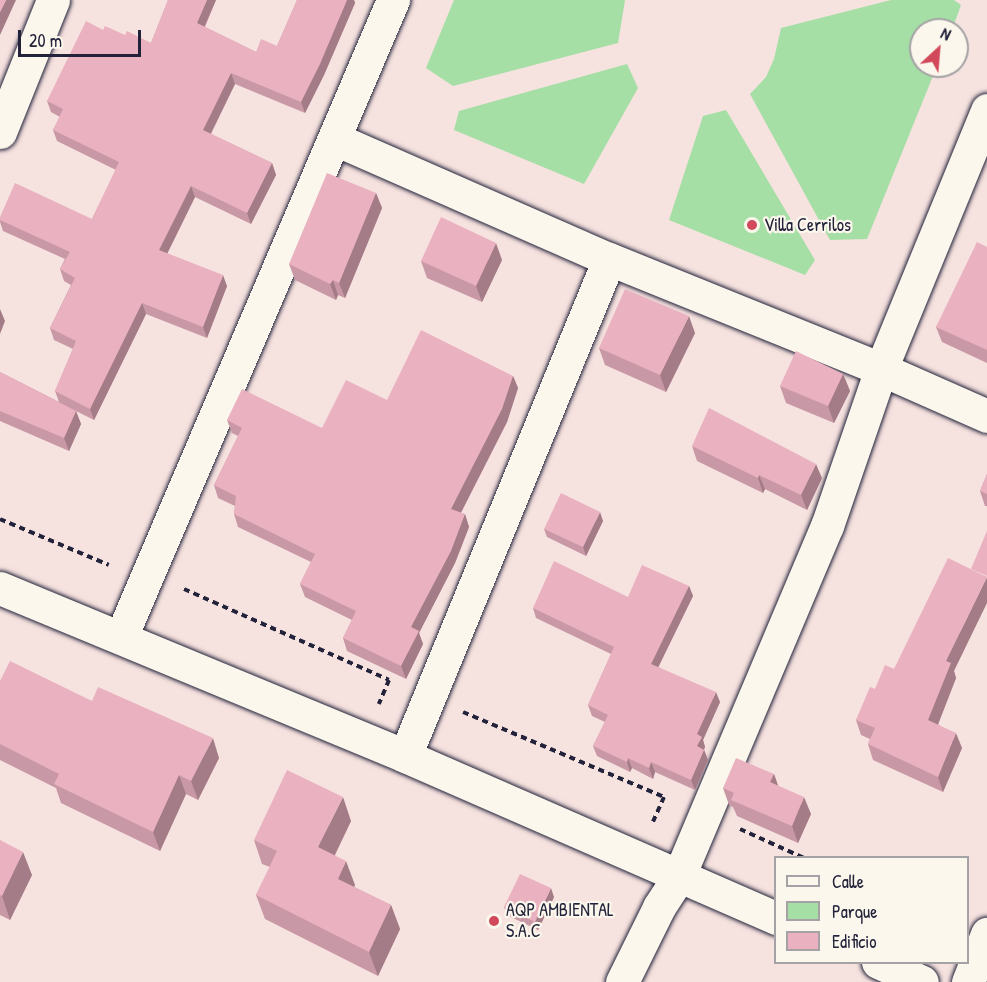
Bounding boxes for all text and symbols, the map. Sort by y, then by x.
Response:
scale bar [21,18,144,56]
north arrow [909,18,969,78]
text: N [937,22,955,45]
text: 20 m [29,28,62,53]
place label: Villa Cerrilos [764,214,851,236]
marker: Villa Cerrilos [745,218,759,232]
legend [774,856,969,964]
text: Calle [832,869,864,894]
text: Parque [832,899,877,924]
place label: AQP AMBIENTAL S.A.C [506,900,614,942]
marker: AQP AMBIENTAL S.A.C [487,914,501,928]
text: Edificio [832,929,876,954]

